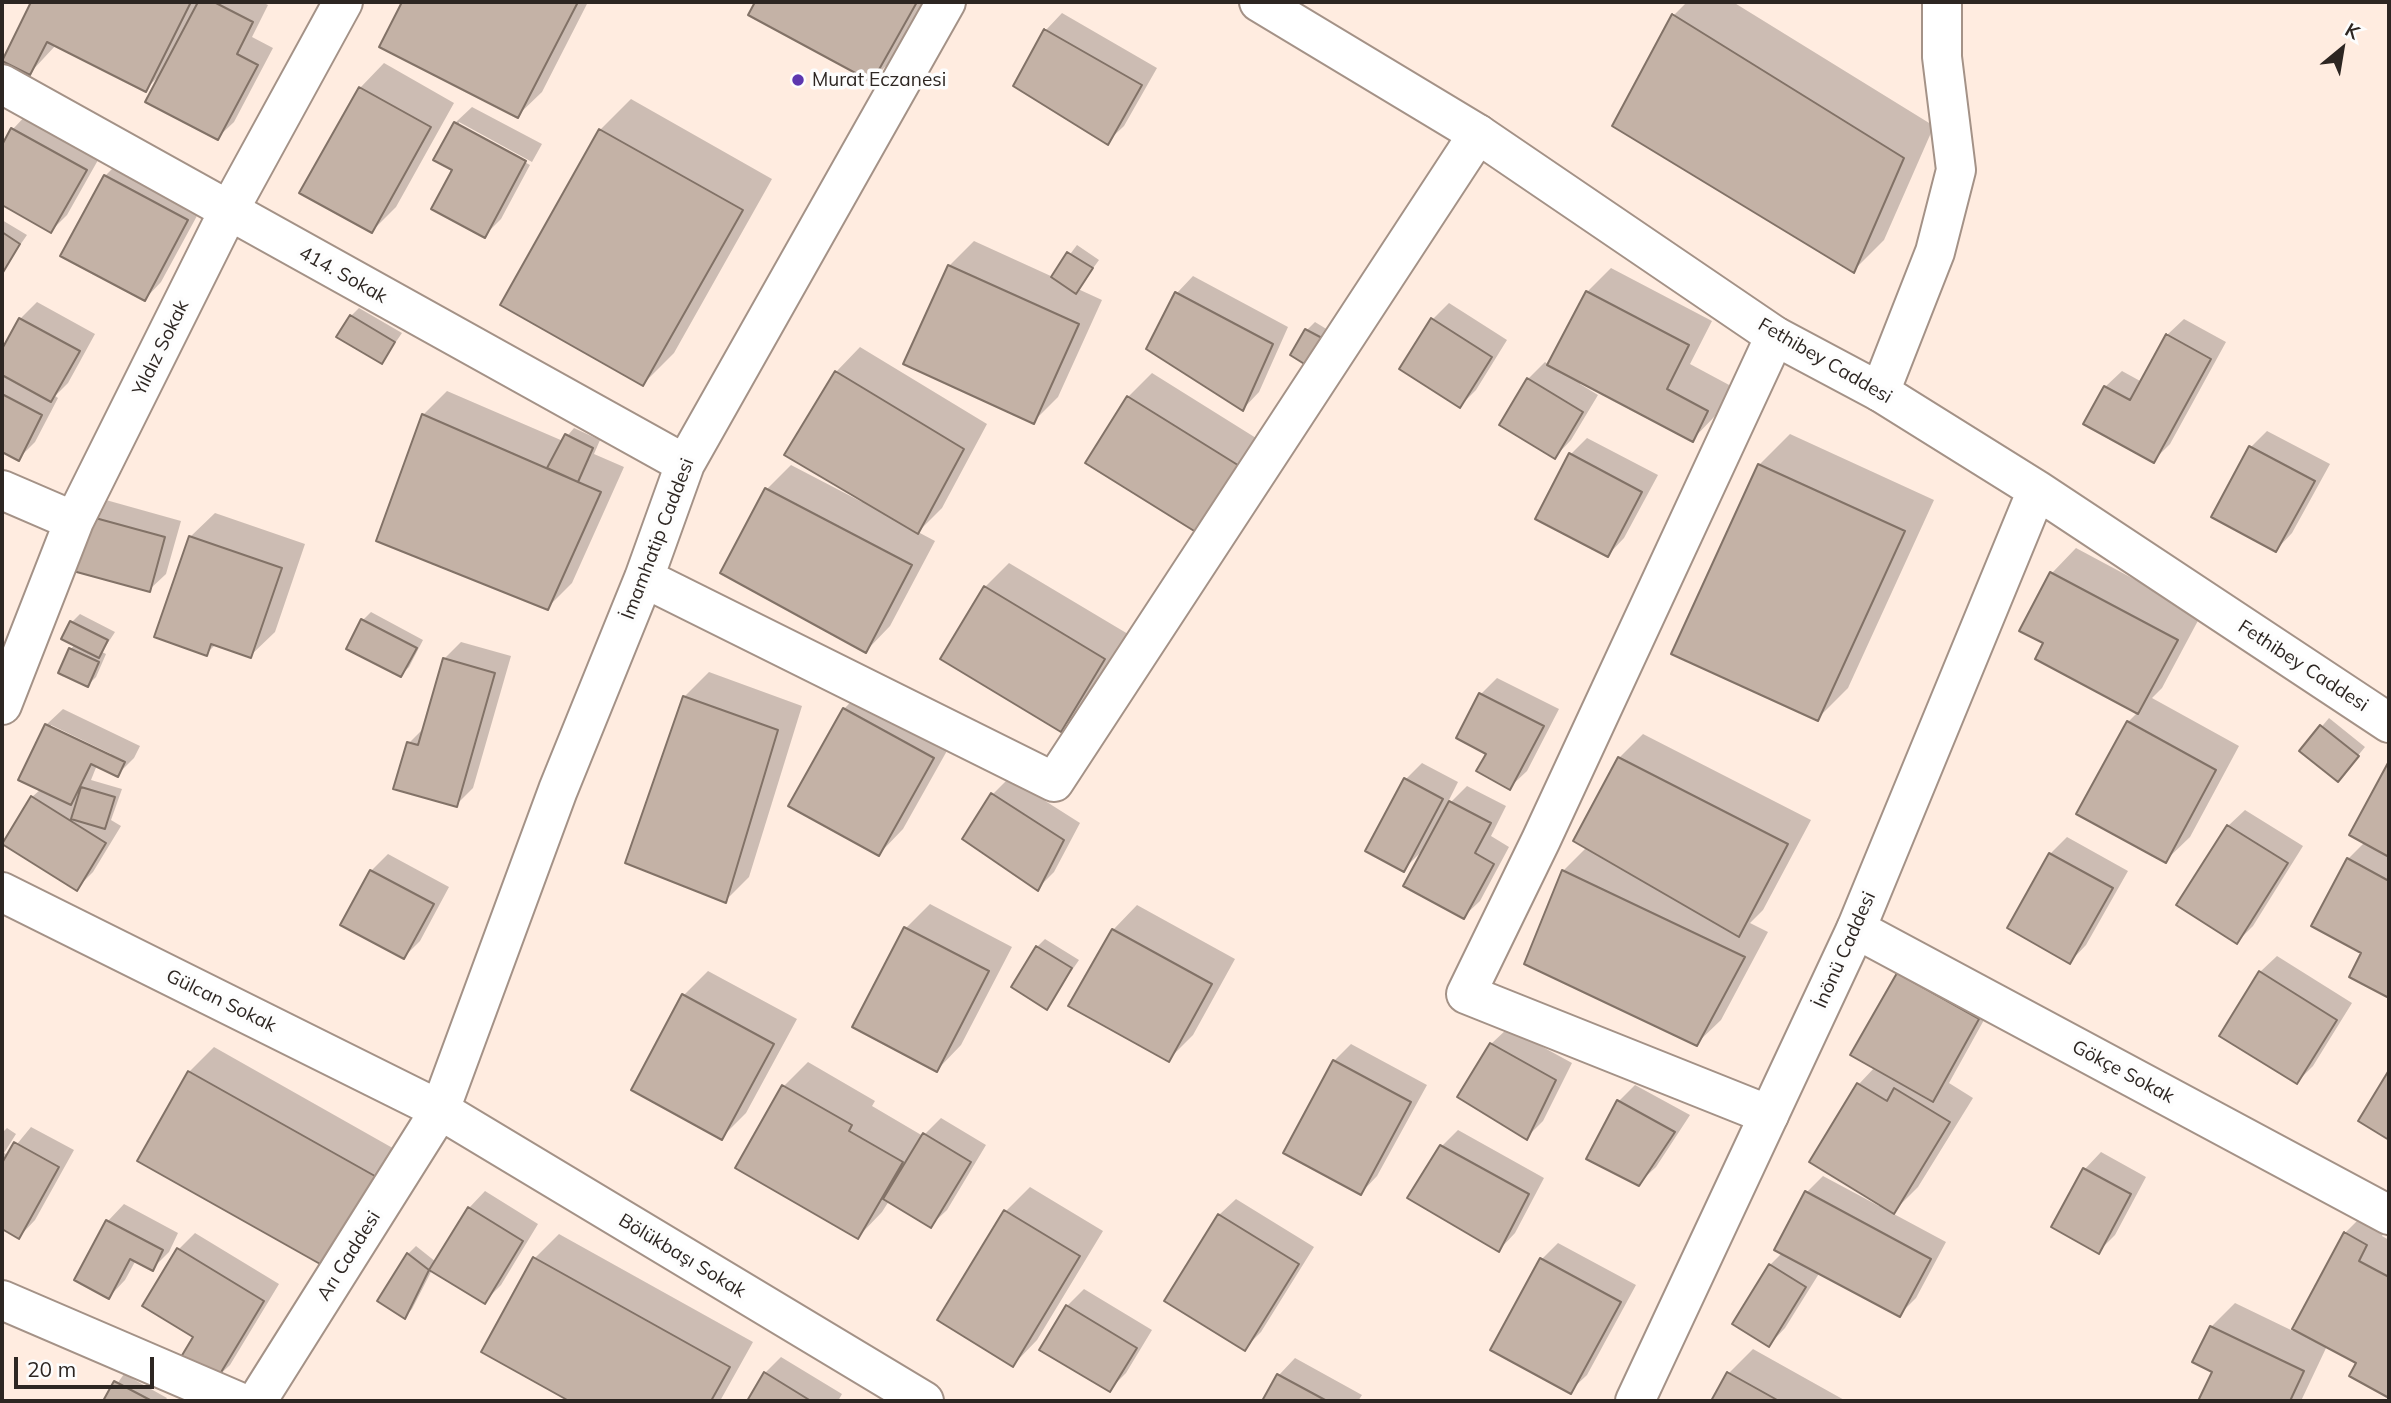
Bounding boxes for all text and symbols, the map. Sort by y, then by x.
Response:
north arrow [2307,14,2377,84]
text: K [2341,17,2364,44]
place label: Murat Eczanesi [812,69,946,91]
marker: Murat Eczanesi [790,72,806,88]
street label: 414. Sokak [295,242,391,308]
street label: Yıldız Sokak [128,297,194,399]
street label: Fethibey Caddesi [1754,313,1896,409]
street label: İmamhatip Caddesi [617,455,699,623]
street label: Fethibey Caddesi [2234,615,2372,717]
street label: İnönü Caddesi [1809,888,1881,1012]
street label: Gülcan Sokak [162,965,280,1037]
street label: Gökçe Sokak [2068,1036,2178,1108]
street label: Arı Caddesi [312,1207,386,1305]
street label: Bölükbaşı Sokak [614,1209,750,1303]
scale bar [18,1344,158,1388]
text: 20 m [27,1356,76,1382]

